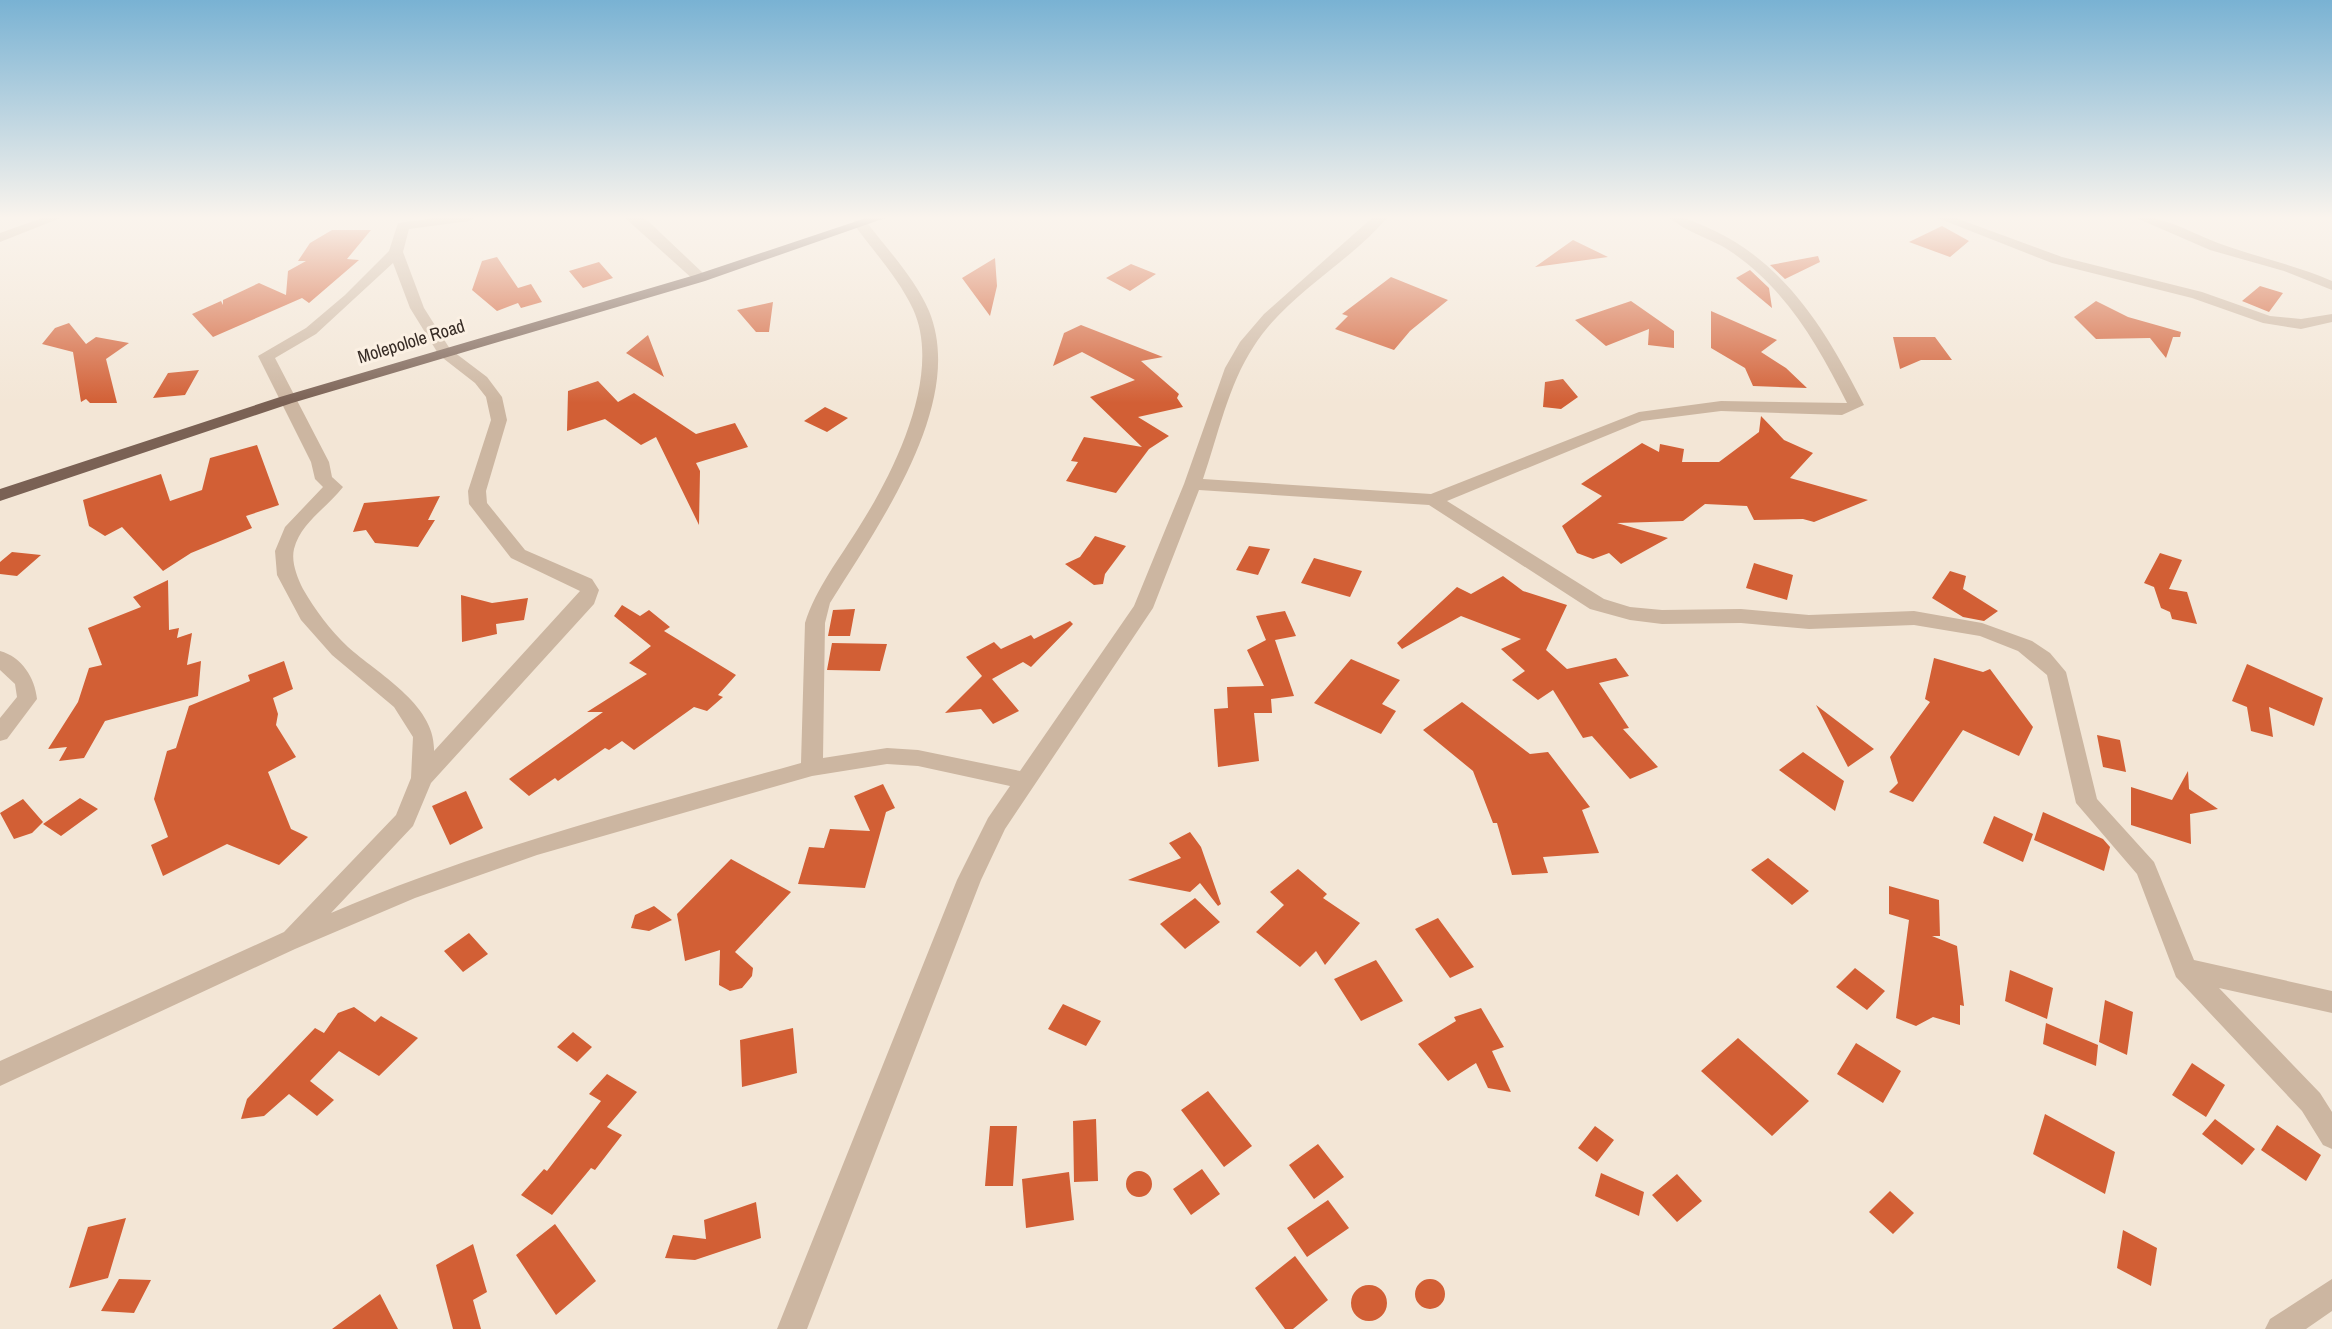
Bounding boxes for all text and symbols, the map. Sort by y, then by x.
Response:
street label: Molepolole Road [354,313,468,369]

